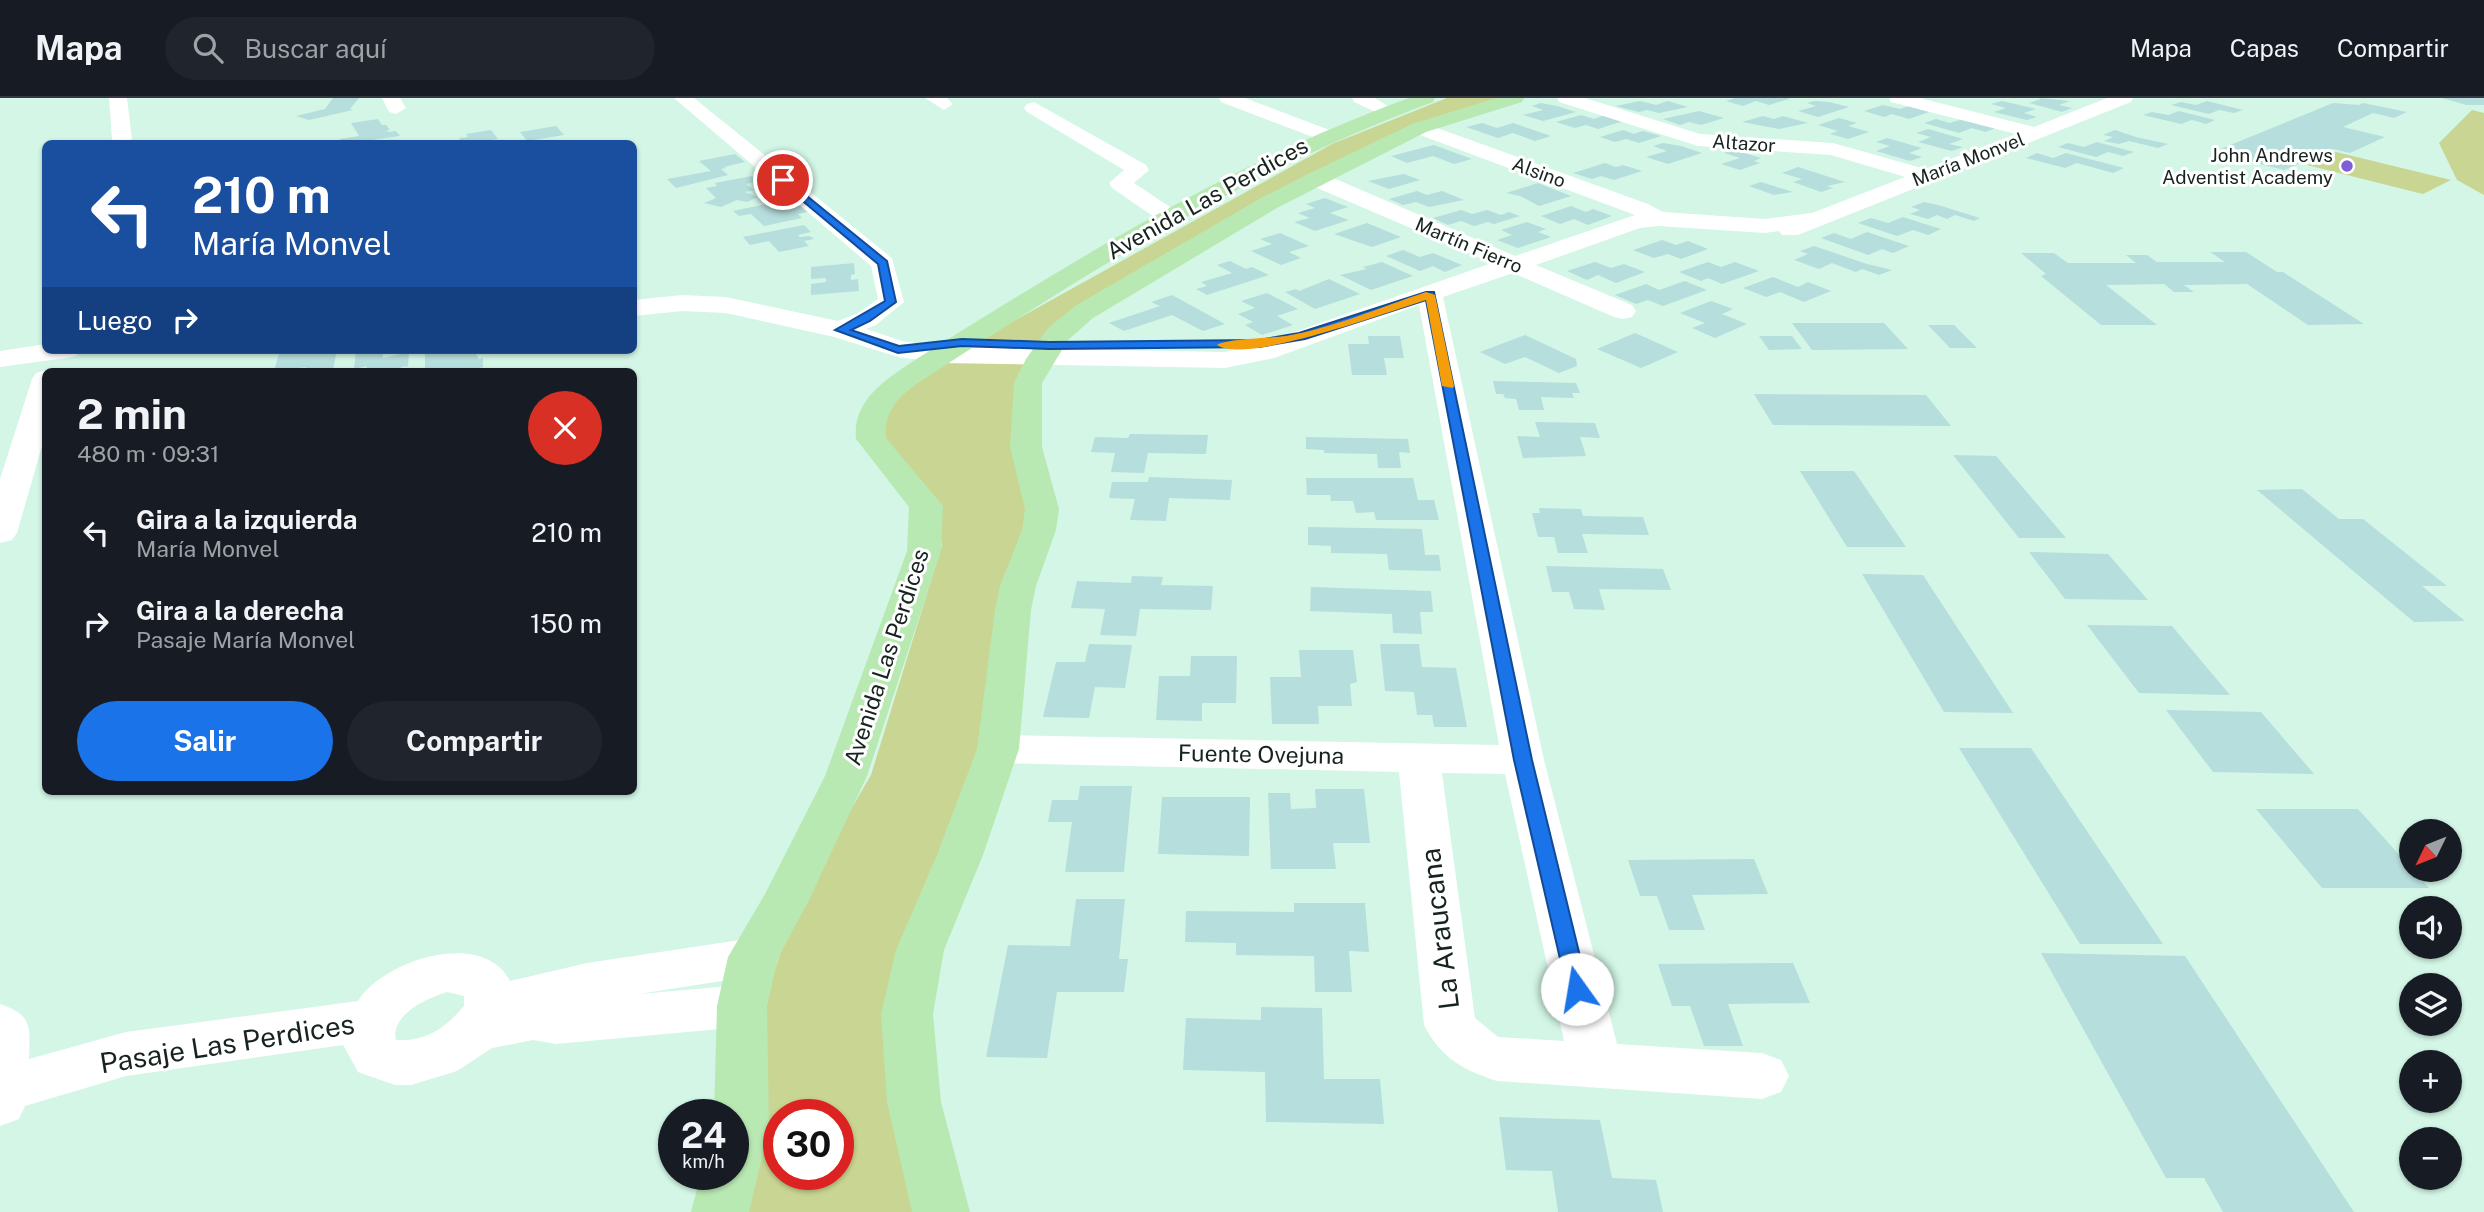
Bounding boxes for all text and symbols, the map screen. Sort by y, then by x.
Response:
search box [165,17,655,80]
text: Mapa [35,29,123,67]
icon: search [189,29,227,67]
text: Buscar aquí [245,33,386,64]
text: Mapa [2130,34,2192,62]
text: Capas [2230,34,2299,62]
text: Compartir [2337,34,2449,62]
street label: María Monvel [1909,128,2027,190]
street label: Altazor [1712,130,1776,156]
street label: Avenida Las Perdices [1102,131,1312,265]
place label: John Andrews Adventist Academy [2162,144,2333,188]
pin [753,150,813,210]
street label: Alsino [1509,152,1569,192]
marker: John Andrews Adventist Academy [2339,158,2355,174]
icon: arrive [764,161,802,199]
text: 210 m [192,166,331,224]
icon: left [77,168,168,259]
street label: Martín Fierro [1412,213,1526,277]
text: María Monvel [192,225,391,262]
icon: right [166,301,204,339]
text: Luego [77,305,152,336]
text: 2 min [77,389,187,438]
button: close [528,391,602,465]
text: 480 m · 09:31 [77,440,219,467]
text: Gira a la izquierda [136,504,358,535]
icon: left [77,514,115,552]
text: 210 m [531,517,602,548]
text: María Monvel [136,535,279,562]
street label: Avenida Las Perdices [838,545,934,769]
text: Gira a la derecha [136,595,344,626]
icon: right [77,605,115,643]
text: 150 m [530,608,602,639]
text: Pasaje María Monvel [136,626,355,653]
button: Salir [77,701,333,781]
button: Compartir [347,701,602,781]
street label: Fuente Ovejuna [1178,739,1344,769]
north arrow [2399,819,2462,882]
map controls [2399,819,2462,1190]
street label: La Araucana [1413,847,1465,1011]
button: sound [2399,896,2462,959]
position arrow [1540,952,1614,1026]
button: layers [2399,973,2462,1036]
street label: Pasaje Las Perdices [97,1007,357,1079]
button: + [2399,1050,2462,1113]
speed limit sign: 30 [763,1099,854,1190]
text: 24 [681,1115,726,1156]
button: − [2399,1127,2462,1190]
text: km/h [682,1151,725,1172]

